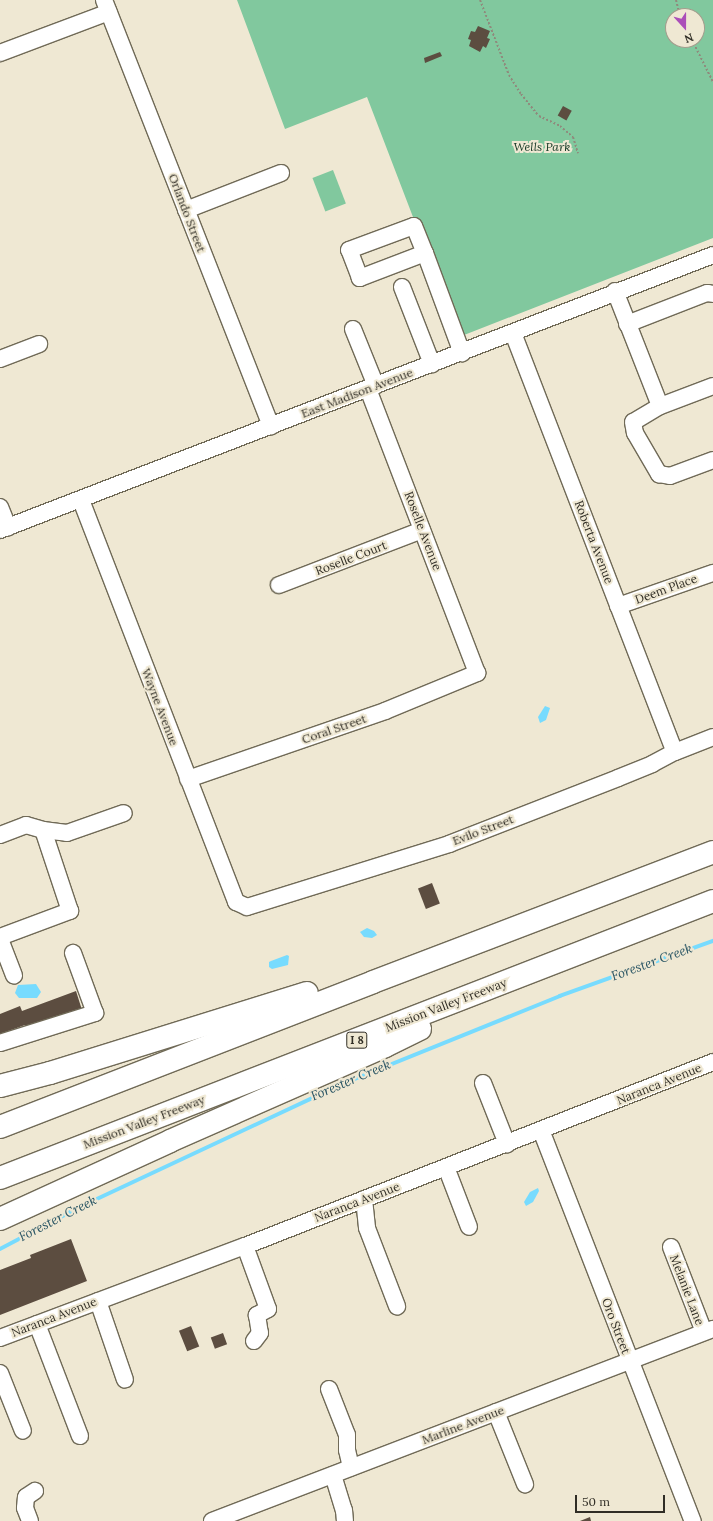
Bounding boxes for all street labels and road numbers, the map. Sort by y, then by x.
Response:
street label: Orlando Street [165,172,209,254]
street label: East Madison Avenue [299,365,415,421]
street label: Roselle Avenue [401,489,445,573]
street label: Roberta Avenue [572,498,616,586]
street label: Roselle Court [313,538,389,578]
street label: Deem Place [633,571,699,607]
street label: Wayne Avenue [139,666,181,748]
street label: Coral Street [300,711,368,747]
street label: Evilo Street [450,812,516,848]
street label: Mission Valley Freeway [383,975,509,1035]
road number: I 8 [346,1031,368,1049]
street label: Naranca Avenue [614,1060,704,1108]
street label: Mission Valley Freeway [81,1092,207,1152]
street label: Naranca Avenue [312,1179,402,1225]
street label: Melanie Lane [667,1253,707,1327]
street label: Naranca Avenue [9,1294,99,1340]
street label: Oro Street [599,1296,633,1356]
street label: Marline Avenue [420,1403,506,1447]

